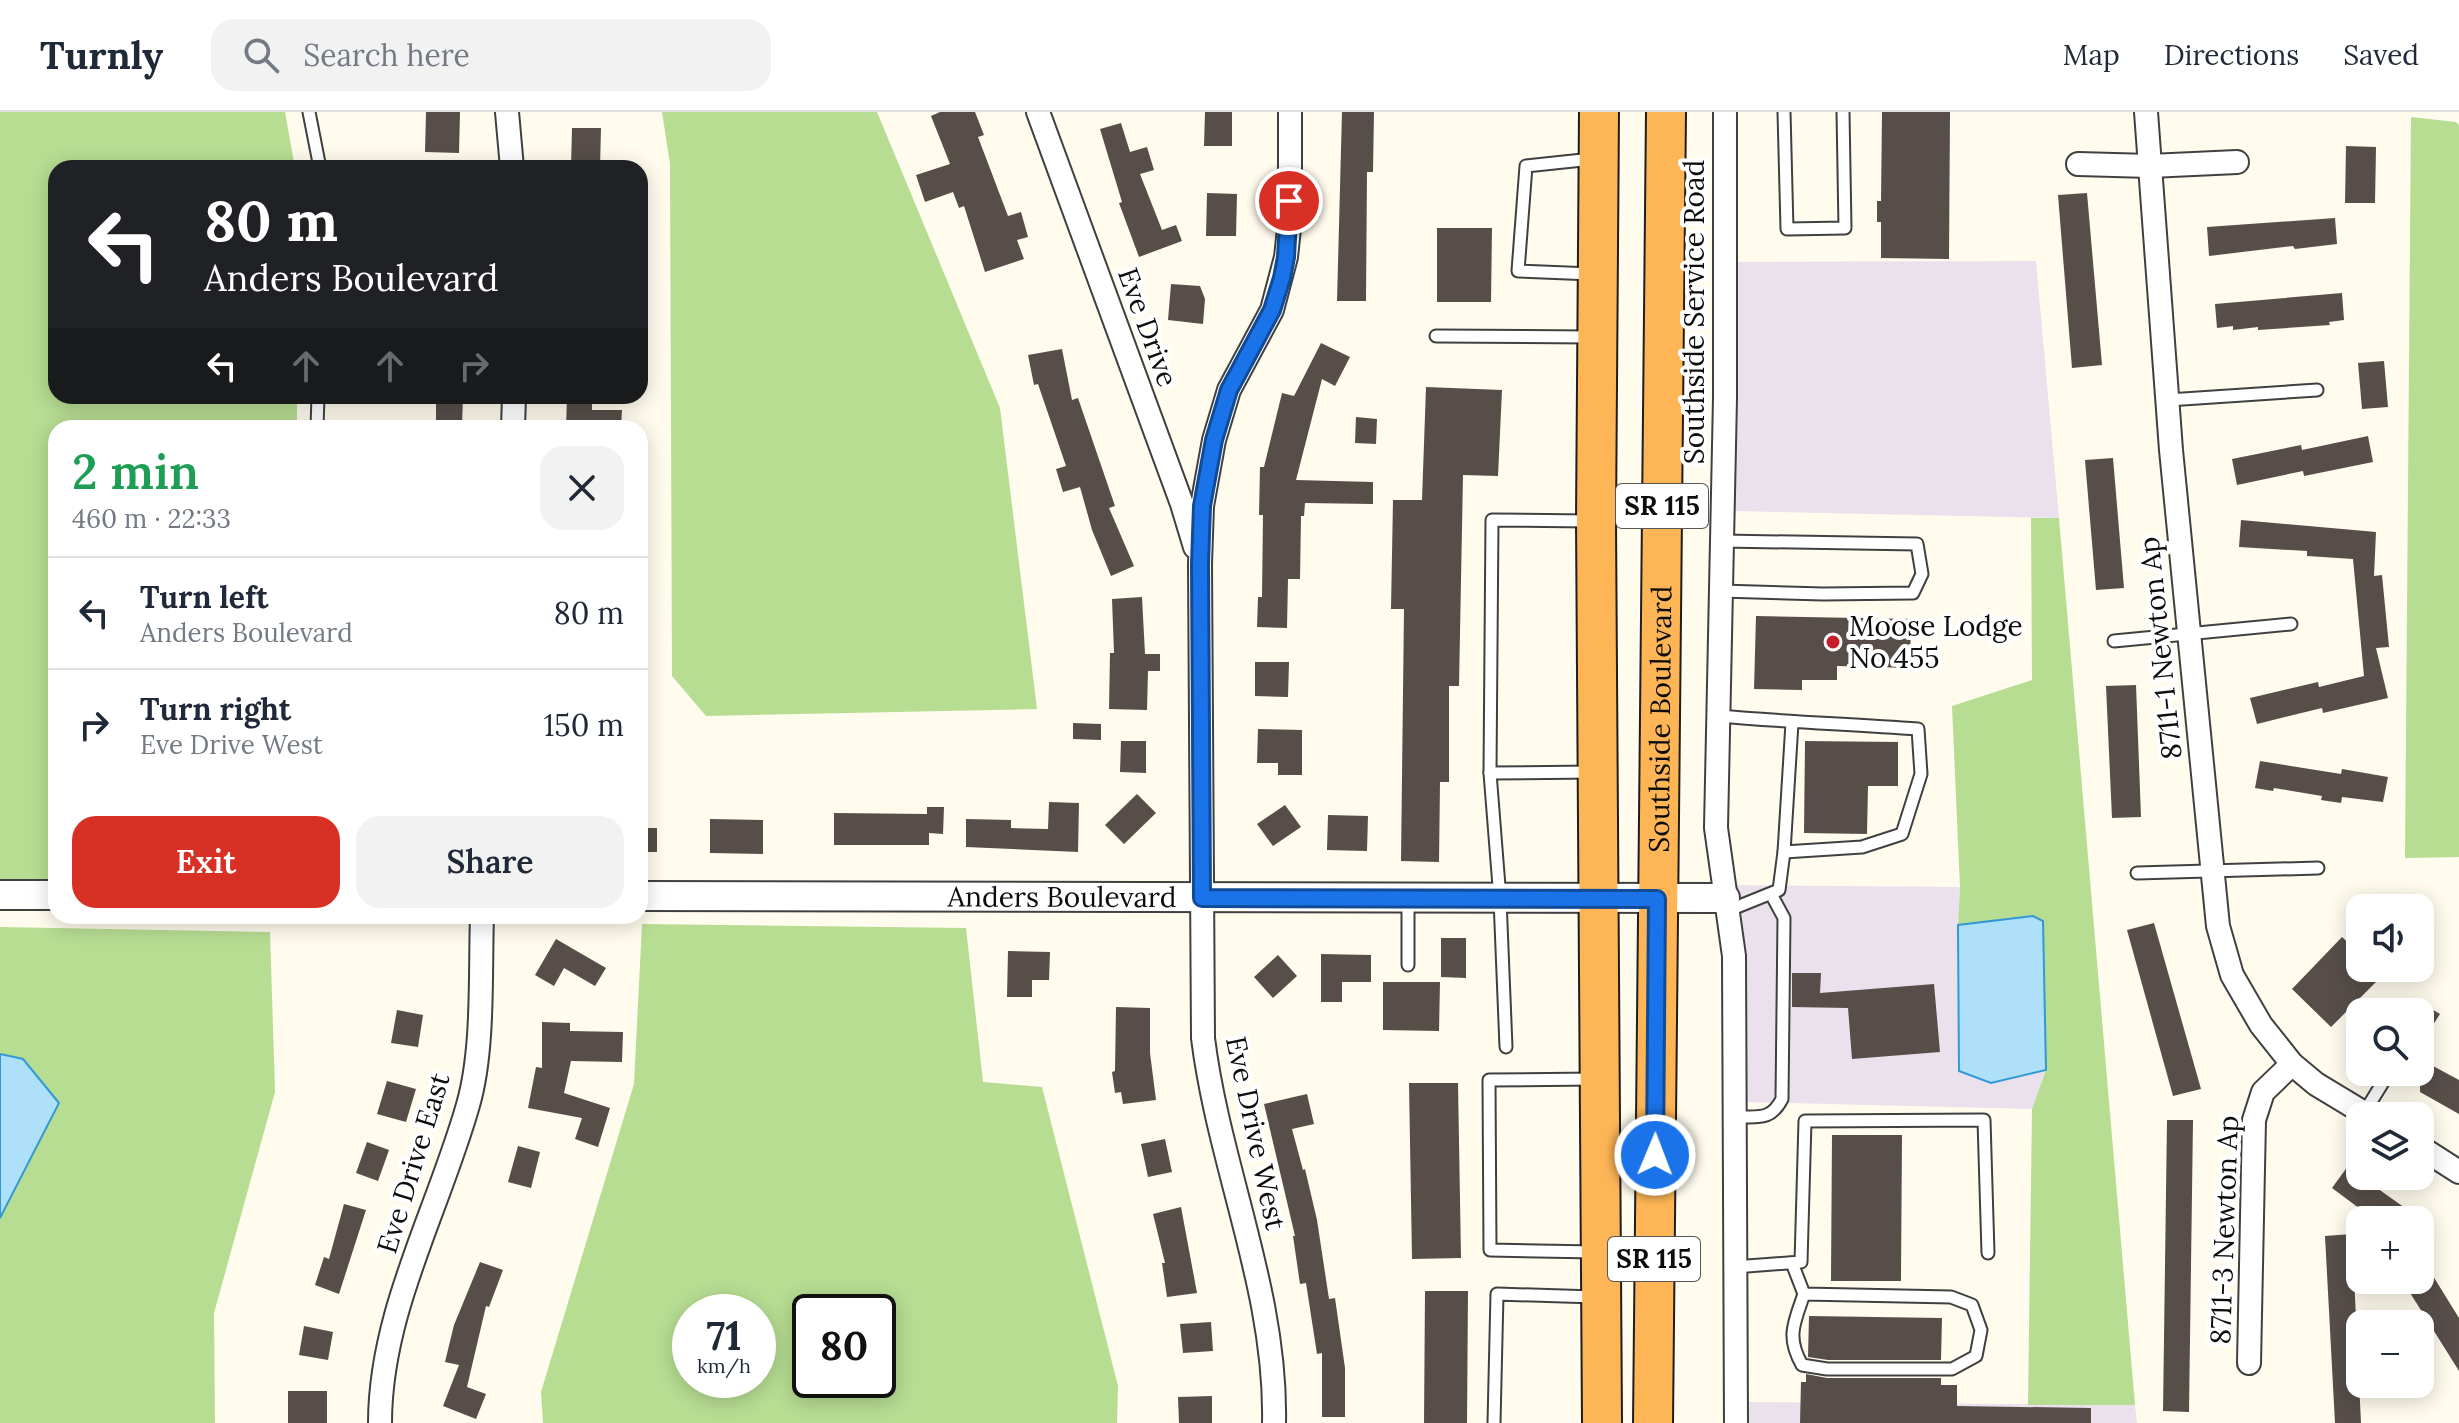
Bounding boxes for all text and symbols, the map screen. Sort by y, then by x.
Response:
search box [211,19,771,91]
text: Turnly [40,31,163,79]
icon: search [239,33,283,77]
text: Search here [303,36,470,74]
text: Map [2063,37,2120,73]
text: Directions [2164,37,2299,73]
text: Saved [2343,37,2419,73]
street label: Southside Service Road [1676,160,1712,464]
pin [1255,167,1323,235]
icon: arrive [1267,179,1311,223]
text: 80 m [204,185,338,256]
icon: left [72,192,176,296]
text: Anders Boulevard [204,255,498,301]
street label: Eve Drive [1110,263,1186,391]
icon: left [200,344,244,388]
icon: ahead [284,344,328,388]
icon: ahead [368,344,412,388]
icon: right [452,344,496,388]
text: 2 min [72,441,199,502]
button: close [540,446,624,530]
road number: SR 115 [1616,484,1708,528]
text: 460 m · 22:33 [72,502,231,535]
street label: 8711-1 Newton Ap [2130,535,2190,761]
text: Turn left [140,578,268,616]
street label: Southside Boulevard [1641,585,1679,853]
icon: left [72,591,116,635]
text: 80 m [554,594,624,632]
place label: Moose Lodge No 455 [1849,608,2023,676]
text: Anders Boulevard [140,616,353,649]
marker: Moose Lodge No 455 [1824,633,1842,651]
text: Turn right [140,690,291,728]
icon: right [72,703,116,747]
text: 150 m [543,706,624,744]
text: Eve Drive West [140,728,323,761]
button: Exit [72,816,340,908]
button: Share [356,816,624,908]
street label: Anders Boulevard [946,879,1177,915]
map controls [2346,894,2434,1398]
button: sound [2346,894,2434,982]
button: search [2346,998,2434,1086]
street label: Eve Drive West [1218,1033,1294,1233]
street label: Eve Drive East [368,1068,458,1258]
button: layers [2346,1102,2434,1190]
position arrow [1613,1113,1697,1197]
street label: 8711-3 Newton Ap [2202,1115,2246,1345]
button: + [2346,1206,2434,1294]
road number: SR 115 [1608,1237,1700,1281]
speed limit sign: 80 [792,1294,896,1398]
text: 71 [707,1310,742,1361]
button: − [2346,1310,2434,1398]
text: km/h [697,1353,751,1378]

